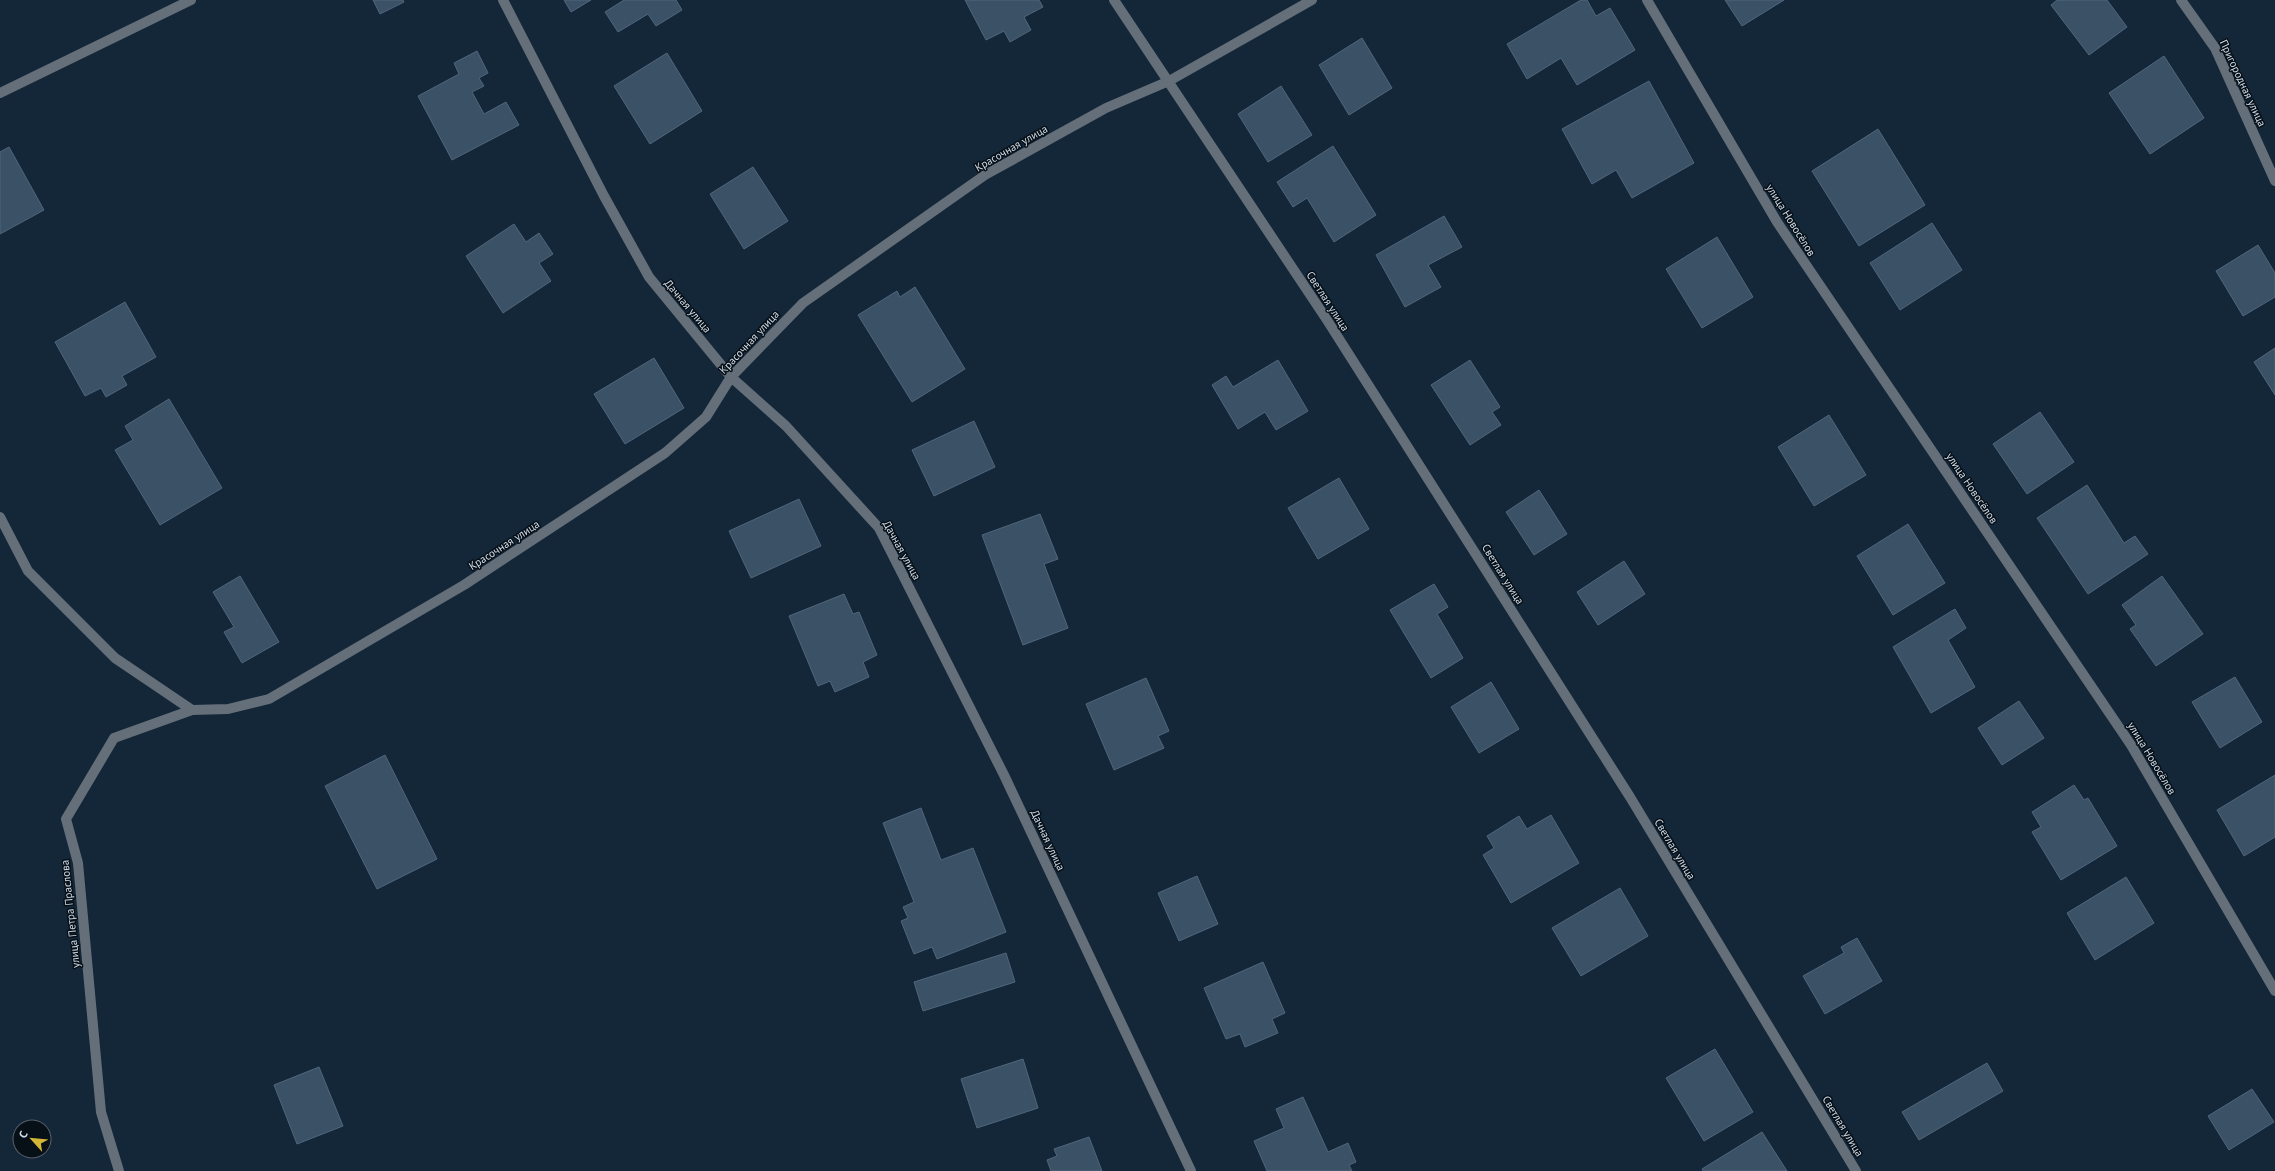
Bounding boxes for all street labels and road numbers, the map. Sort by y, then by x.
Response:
street label: Пригородная улица [2217,37,2269,129]
street label: Красочная улица [972,122,1050,174]
street label: улица Новосёлов [1763,181,1819,259]
street label: Светлая улица [1303,268,1353,334]
street label: Дачная улица [662,276,714,336]
street label: Красочная улица [716,307,782,377]
street label: улица Новосёлов [1943,450,2001,526]
street label: Красочная улица [466,517,542,573]
street label: Дачная улица [880,518,924,582]
street label: Светлая улица [1479,541,1527,607]
street label: улица Новосёлов [2125,719,2179,797]
street label: Дачная улица [1028,807,1068,873]
street label: Светлая улица [1651,816,1699,882]
street label: улица Петра Праслова [57,859,83,969]
street label: Светлая улица [1819,1093,1867,1159]

